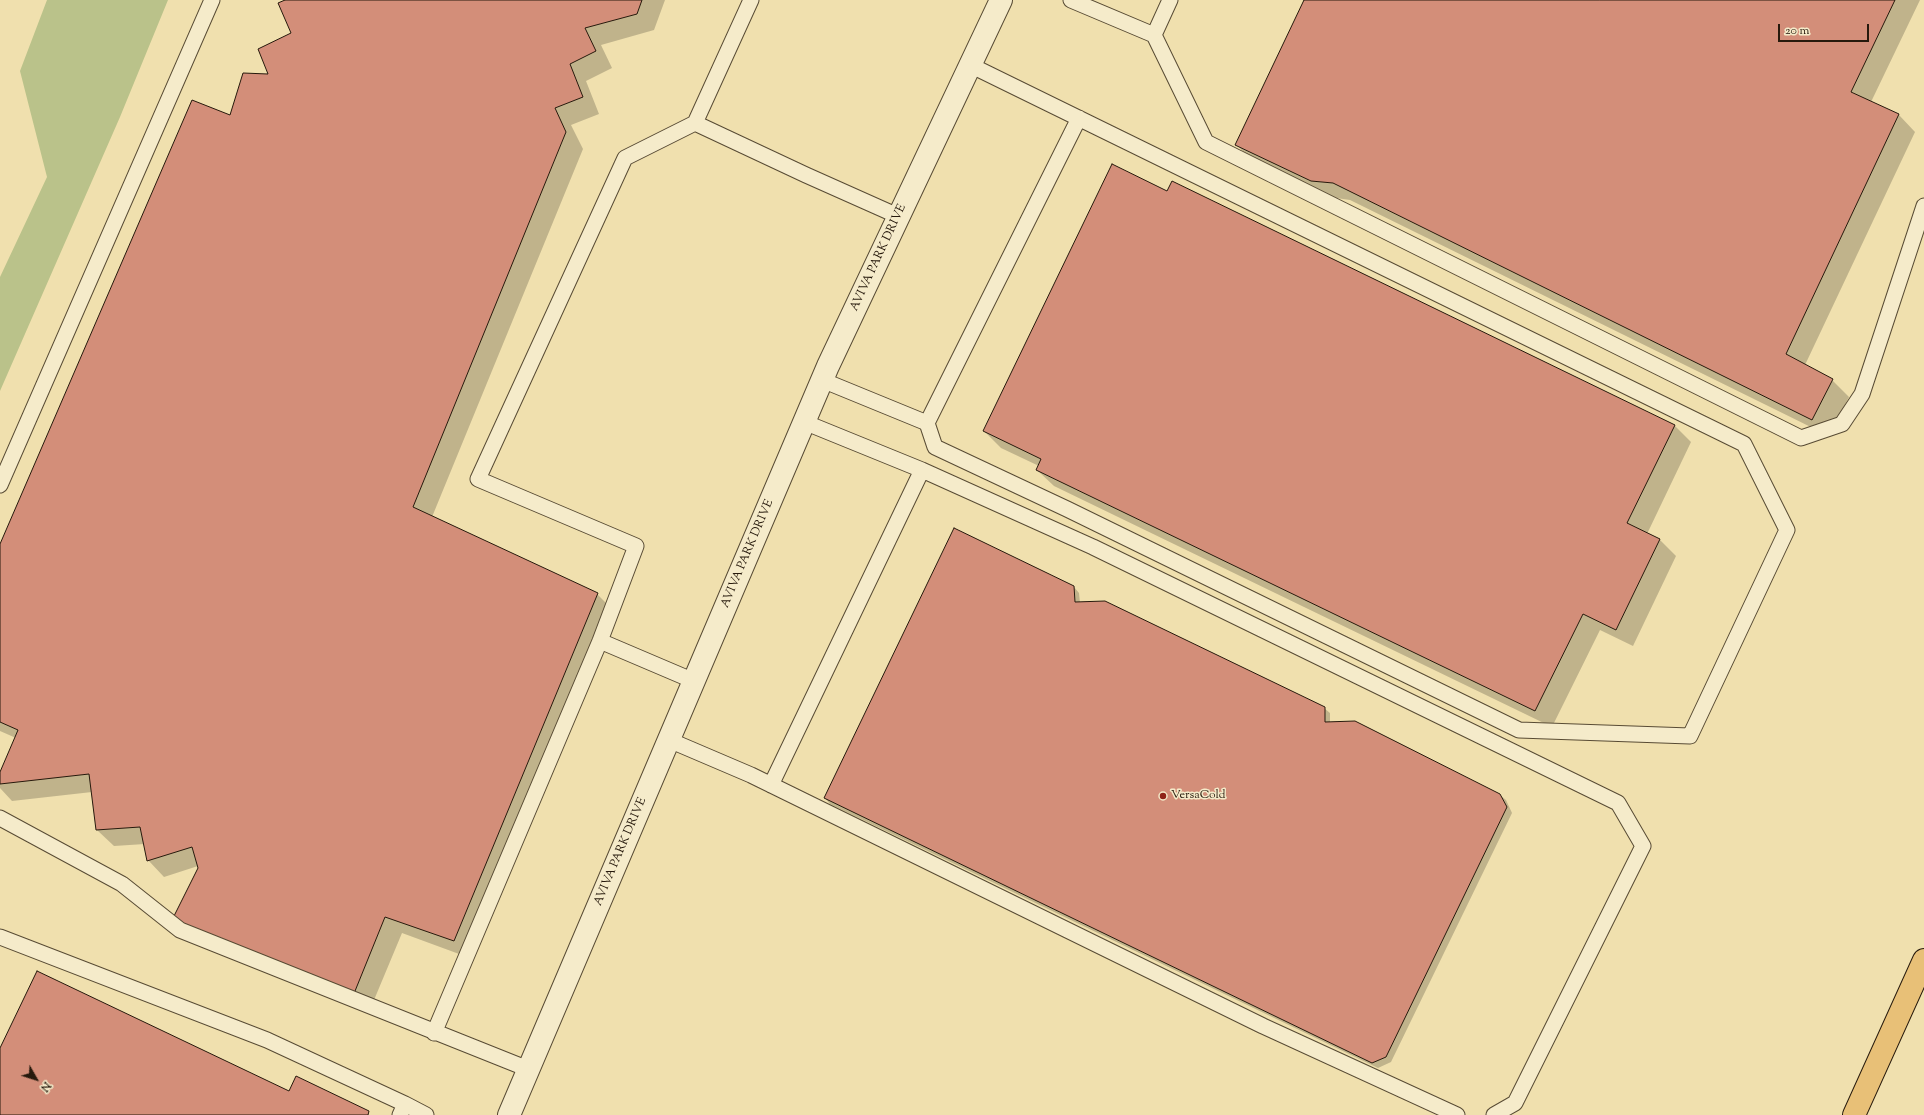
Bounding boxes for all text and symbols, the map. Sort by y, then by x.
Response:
scale bar [1780,16,1871,42]
text: 20 m [1785,22,1809,40]
street label: AVIVA PARK DRIVE [848,202,910,314]
street label: AVIVA PARK DRIVE [719,498,777,610]
place label: VersaCold [1171,789,1226,803]
marker: VersaCold [1158,791,1168,801]
street label: AVIVA PARK DRIVE [592,796,650,908]
north arrow [16,1059,56,1099]
text: N [36,1078,54,1095]

